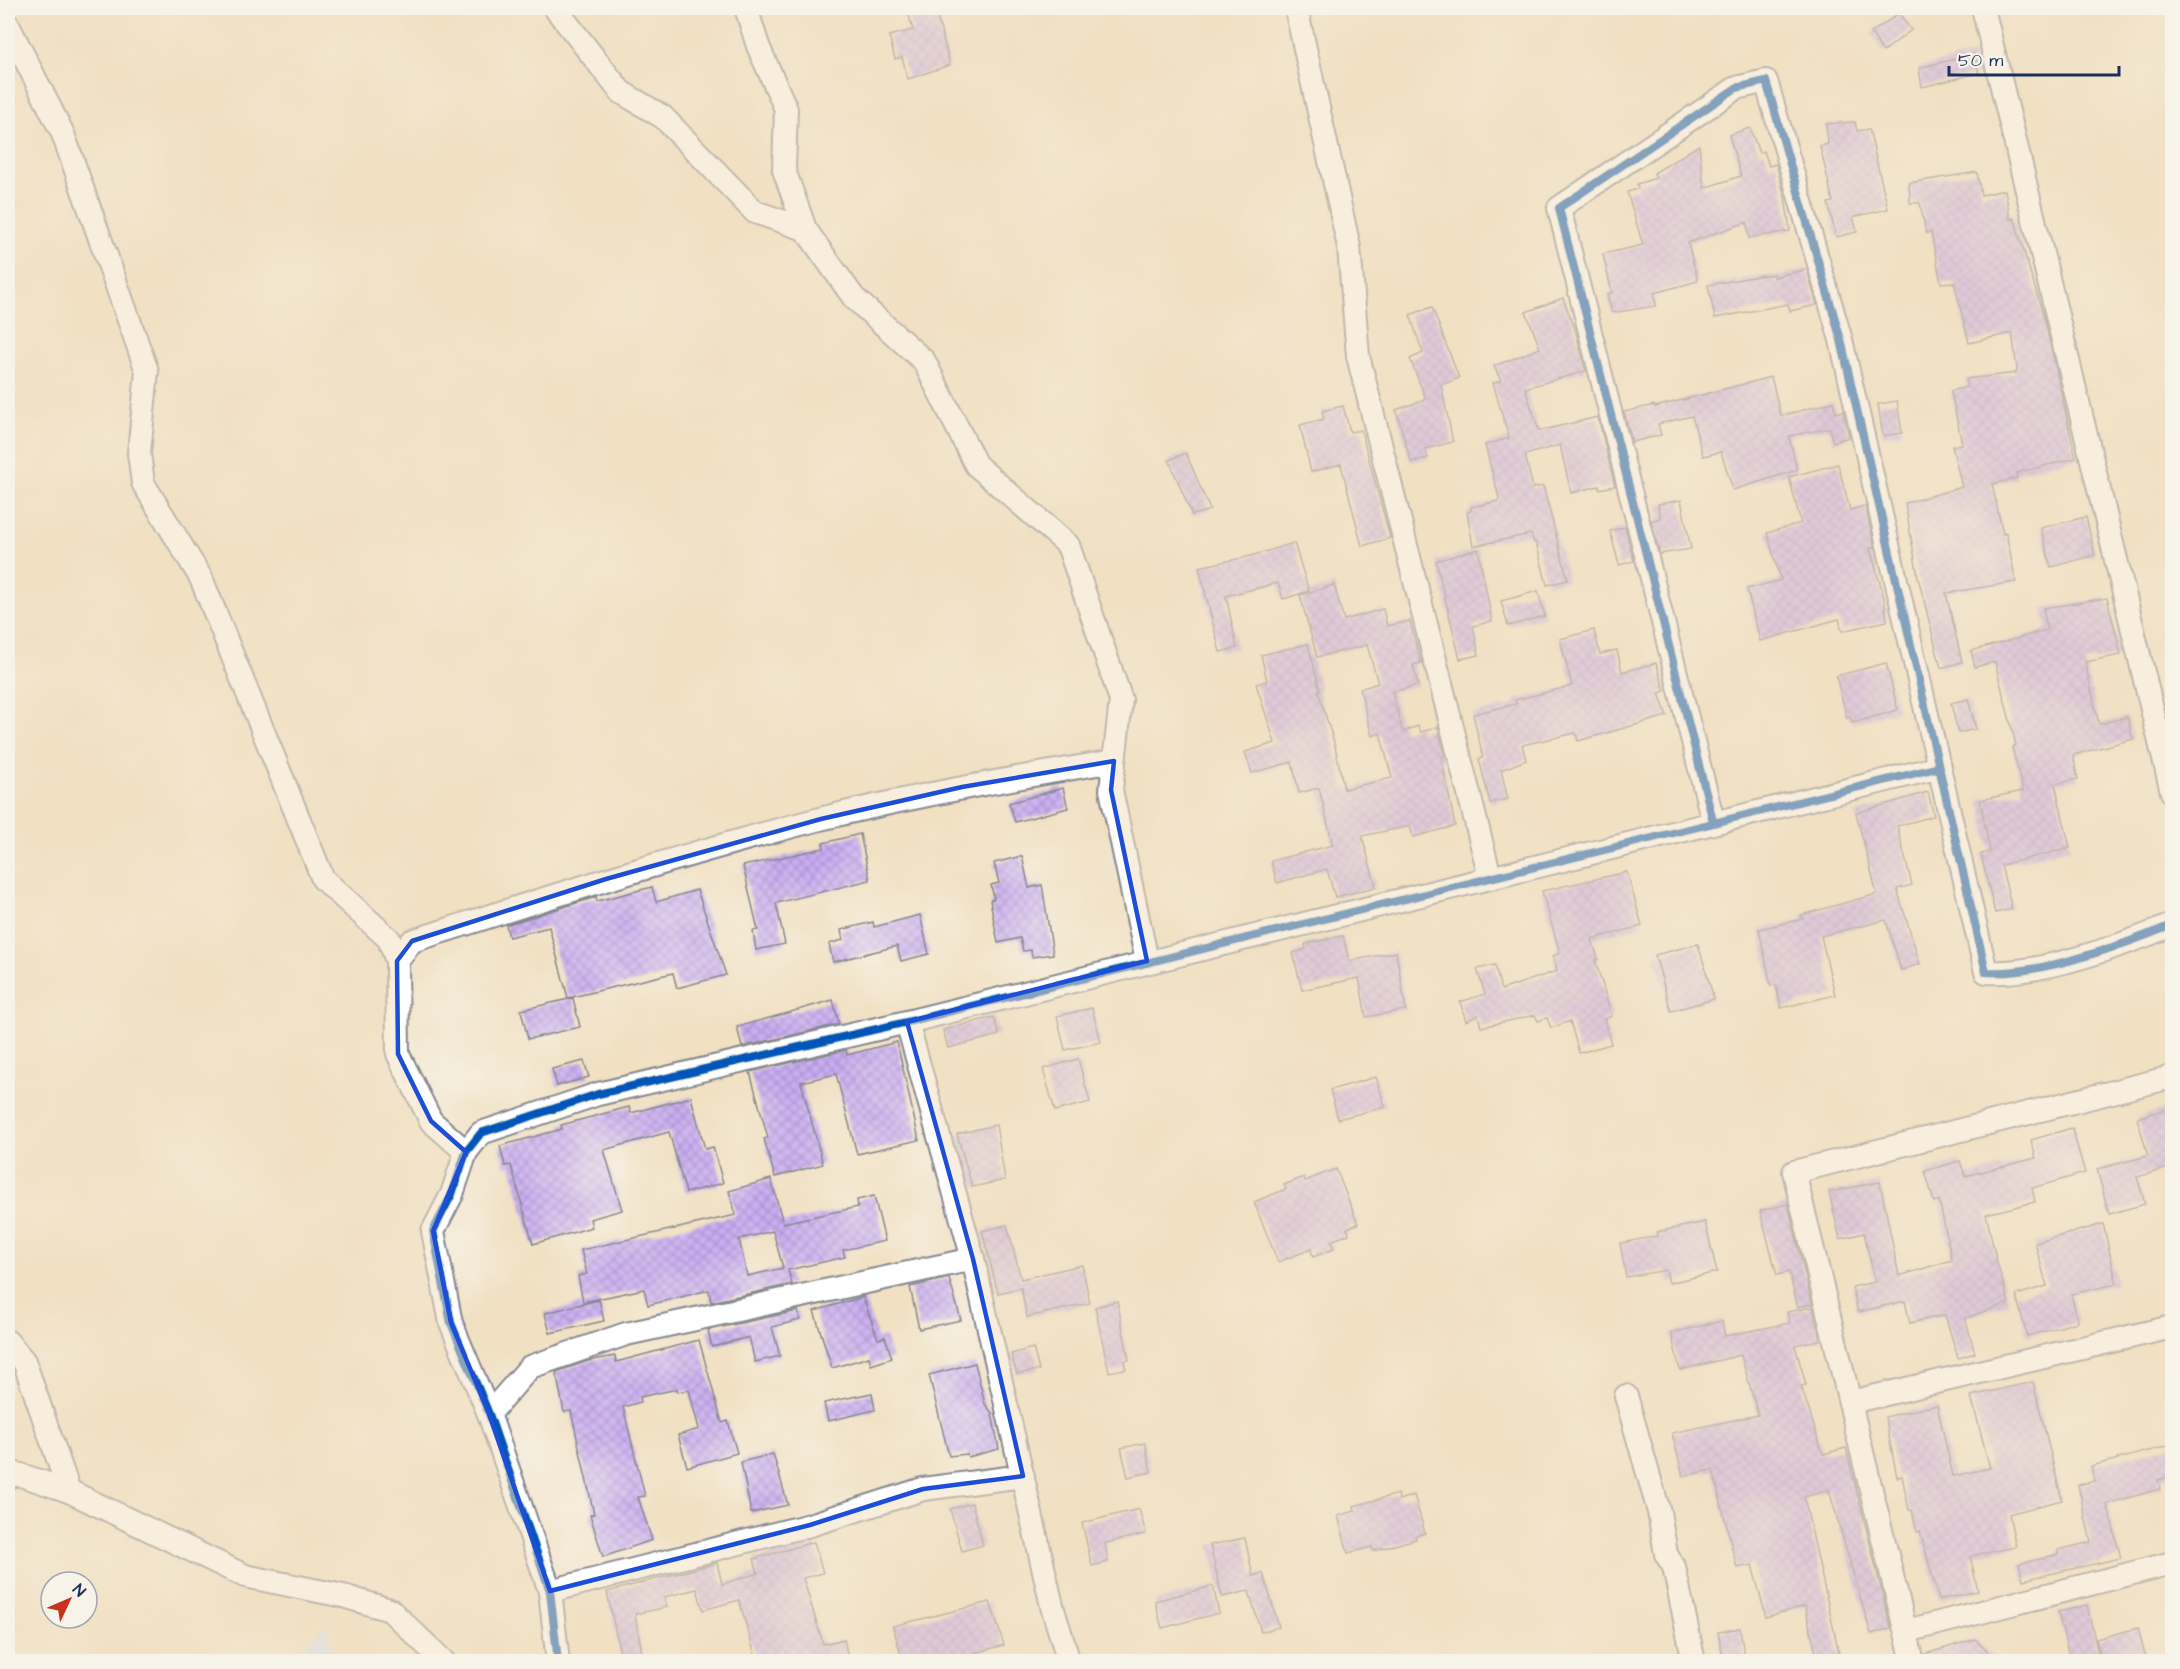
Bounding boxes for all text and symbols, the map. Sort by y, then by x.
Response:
scale bar [1949,39,2118,77]
text: 50 m [1958,48,2003,73]
north arrow [39,1570,99,1630]
text: N [68,1579,90,1602]

